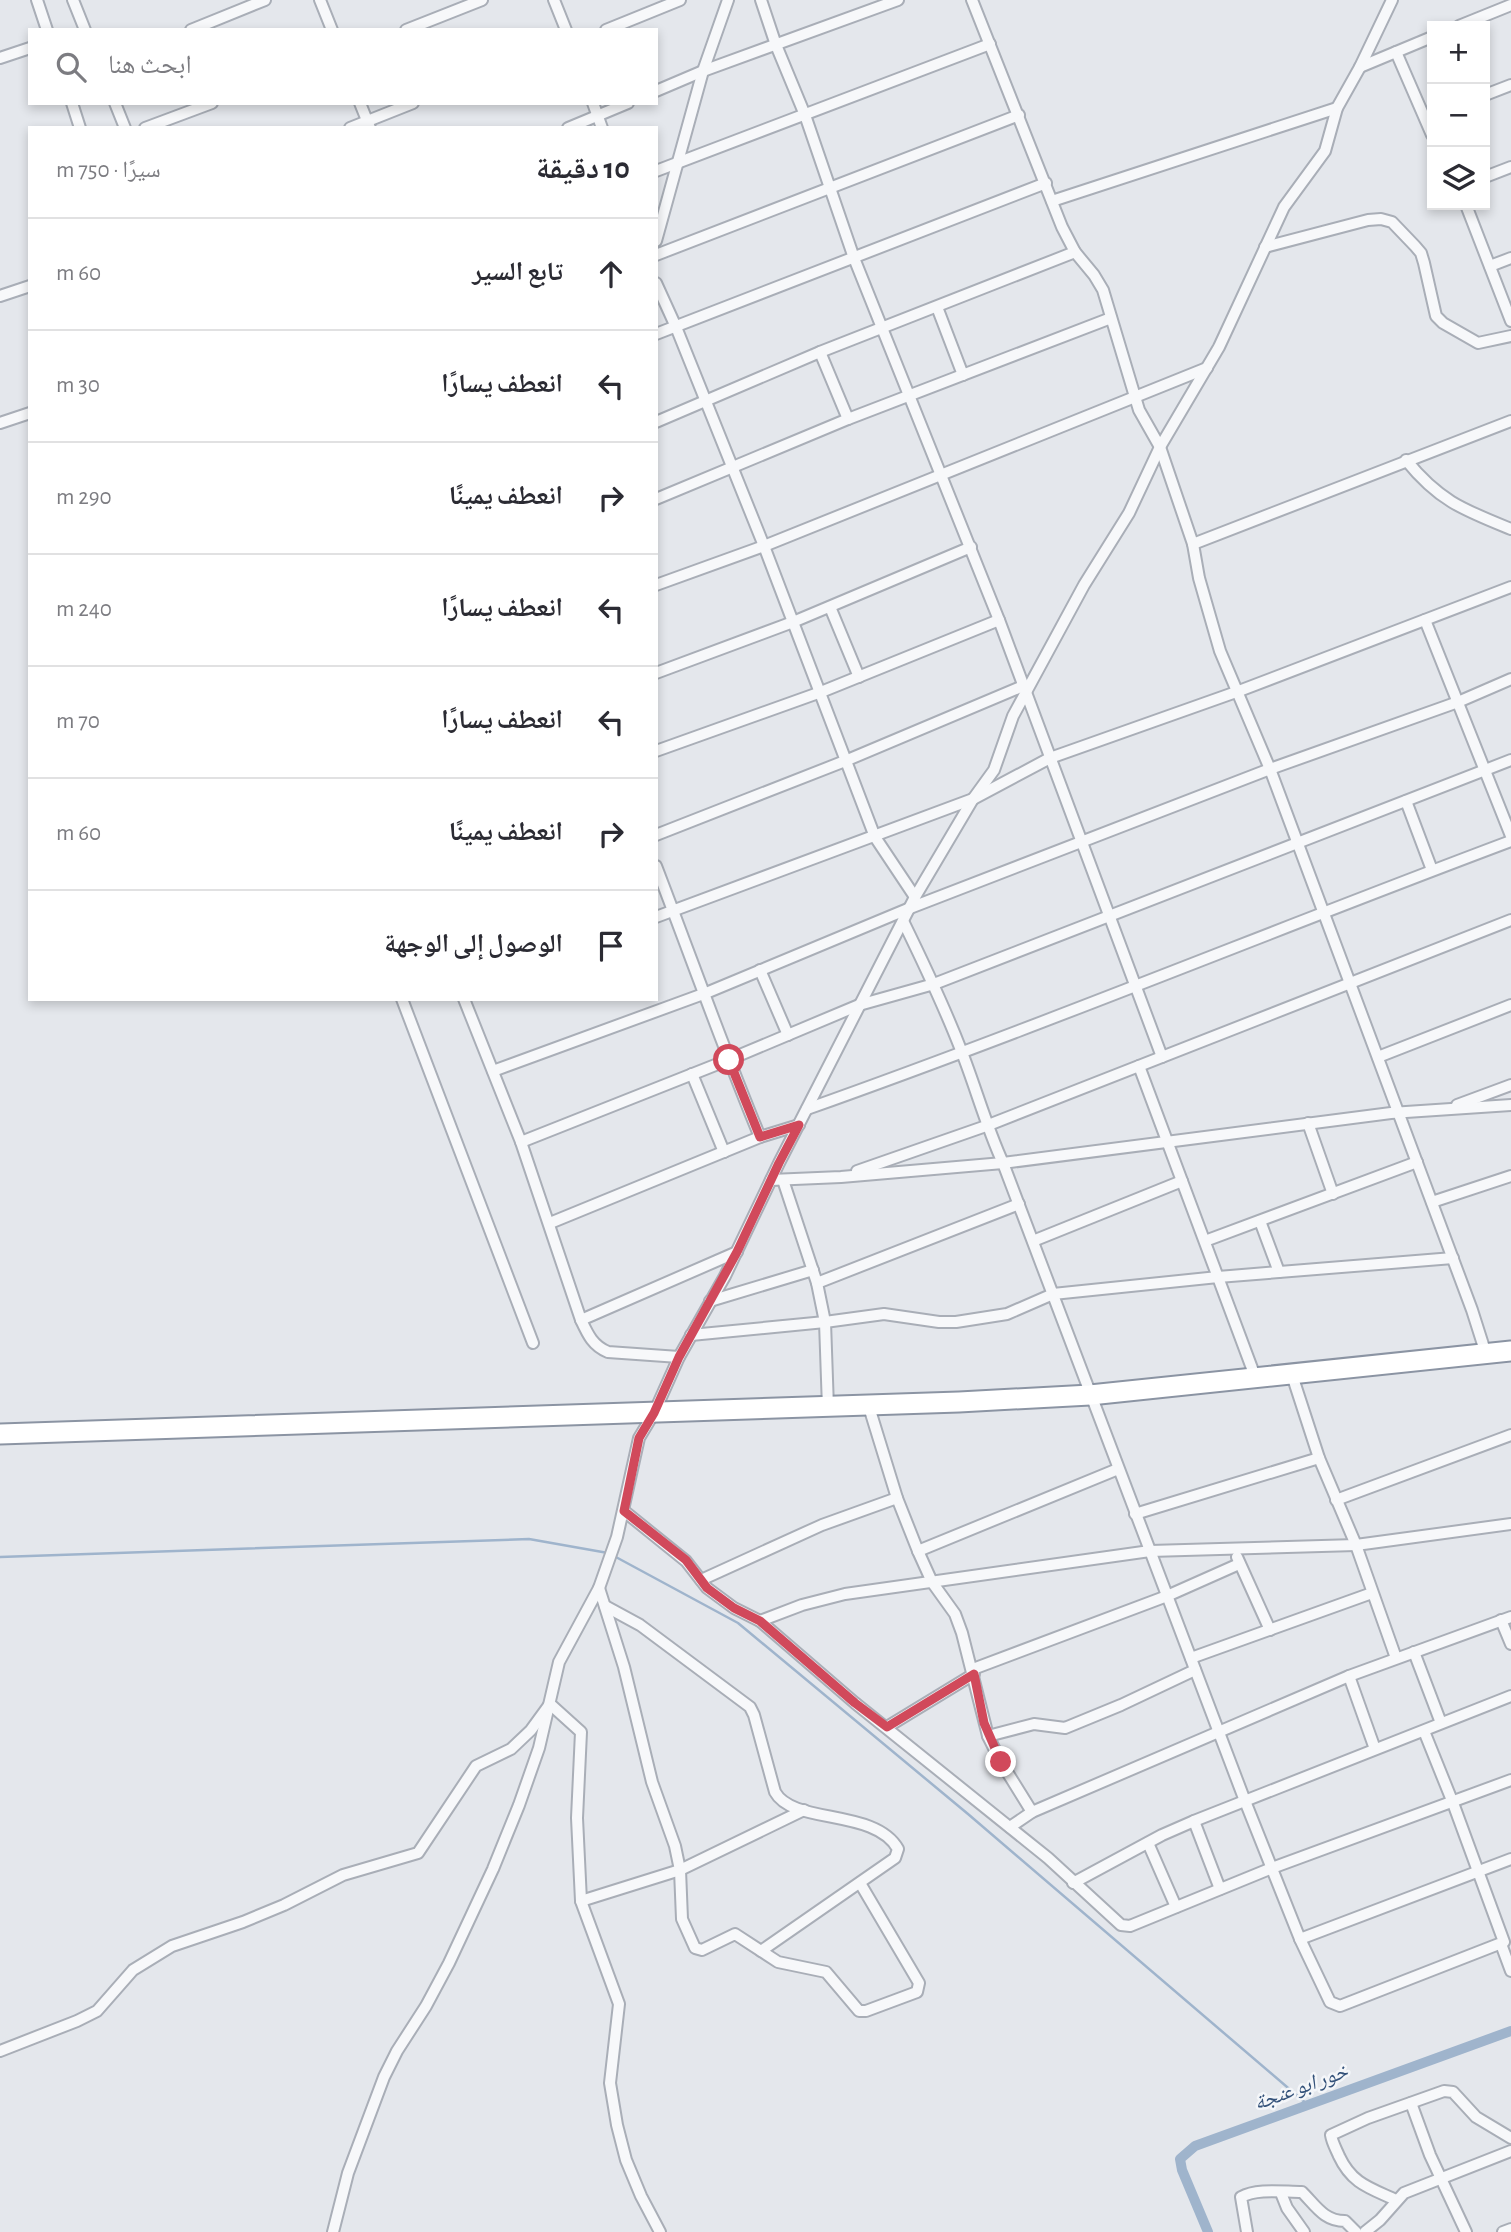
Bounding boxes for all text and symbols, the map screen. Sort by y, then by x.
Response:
map controls [1427,21,1490,210]
button: + [1427,21,1490,84]
search box [28,28,658,105]
icon: search [52,48,90,86]
text: ابحث هنا [108,52,192,78]
button: − [1427,84,1490,147]
button: layers [1427,147,1490,210]
text: 10 دقيقة [536,154,630,184]
text: سيرًا · 750 m [56,159,161,182]
icon: ahead [592,255,630,293]
text: تابع السير [472,259,563,285]
text: 60 m [56,262,101,285]
icon: left [592,367,630,405]
text: انعطف يسارًا [441,371,563,397]
text: 30 m [56,374,100,397]
icon: right [592,479,630,517]
text: انعطف يمينًا [449,483,563,509]
text: 290 m [56,486,112,509]
icon: left [592,591,630,629]
text: انعطف يسارًا [441,595,563,621]
text: 240 m [56,598,112,621]
icon: left [592,703,630,741]
text: انعطف يسارًا [441,707,563,733]
text: 70 m [56,710,100,733]
icon: right [592,815,630,853]
text: انعطف يمينًا [449,819,563,845]
text: 60 m [56,822,101,845]
icon: arrive [592,927,630,965]
text: الوصول إلى الوجهة [384,931,563,957]
route start [713,1044,744,1075]
route end [985,1746,1016,1777]
water label: خور ابو عنجة [1251,2060,1352,2115]

